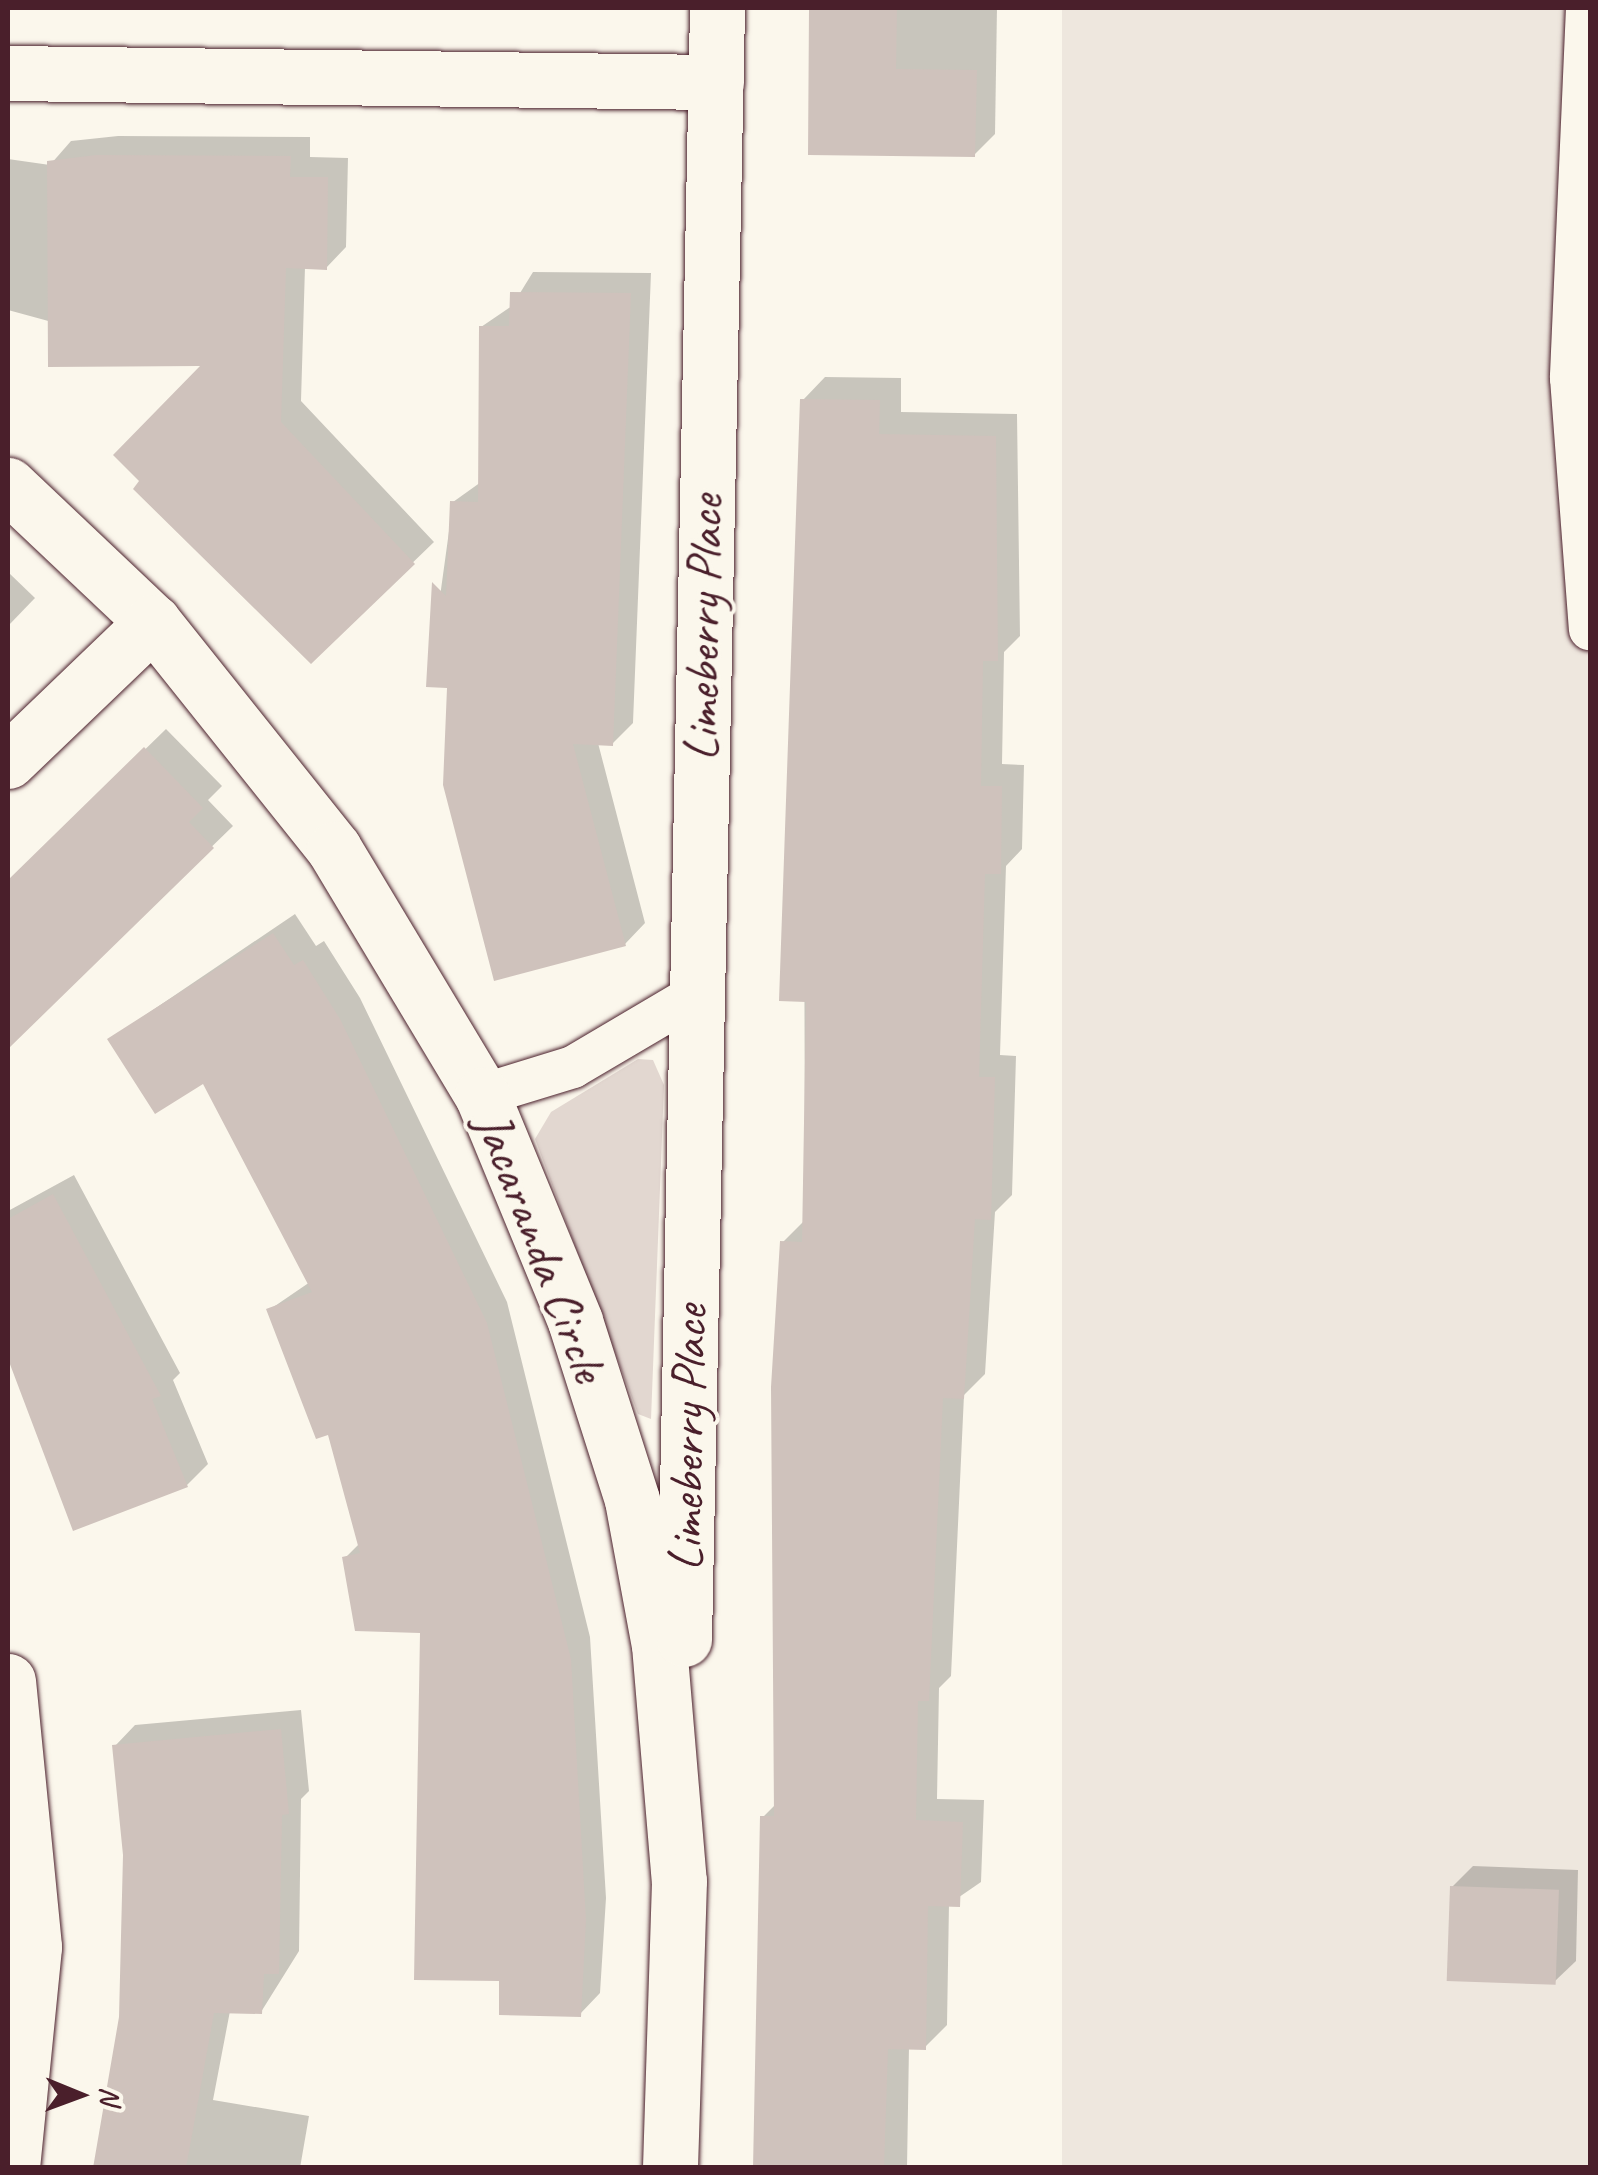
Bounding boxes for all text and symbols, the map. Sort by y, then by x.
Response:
street label: Limeberry Place [671,494,735,762]
street label: Jacaranda Circle [462,1104,620,1390]
street label: Limeberry Place [655,1304,719,1572]
north arrow [30,2045,130,2145]
text: N [93,2087,128,2105]

